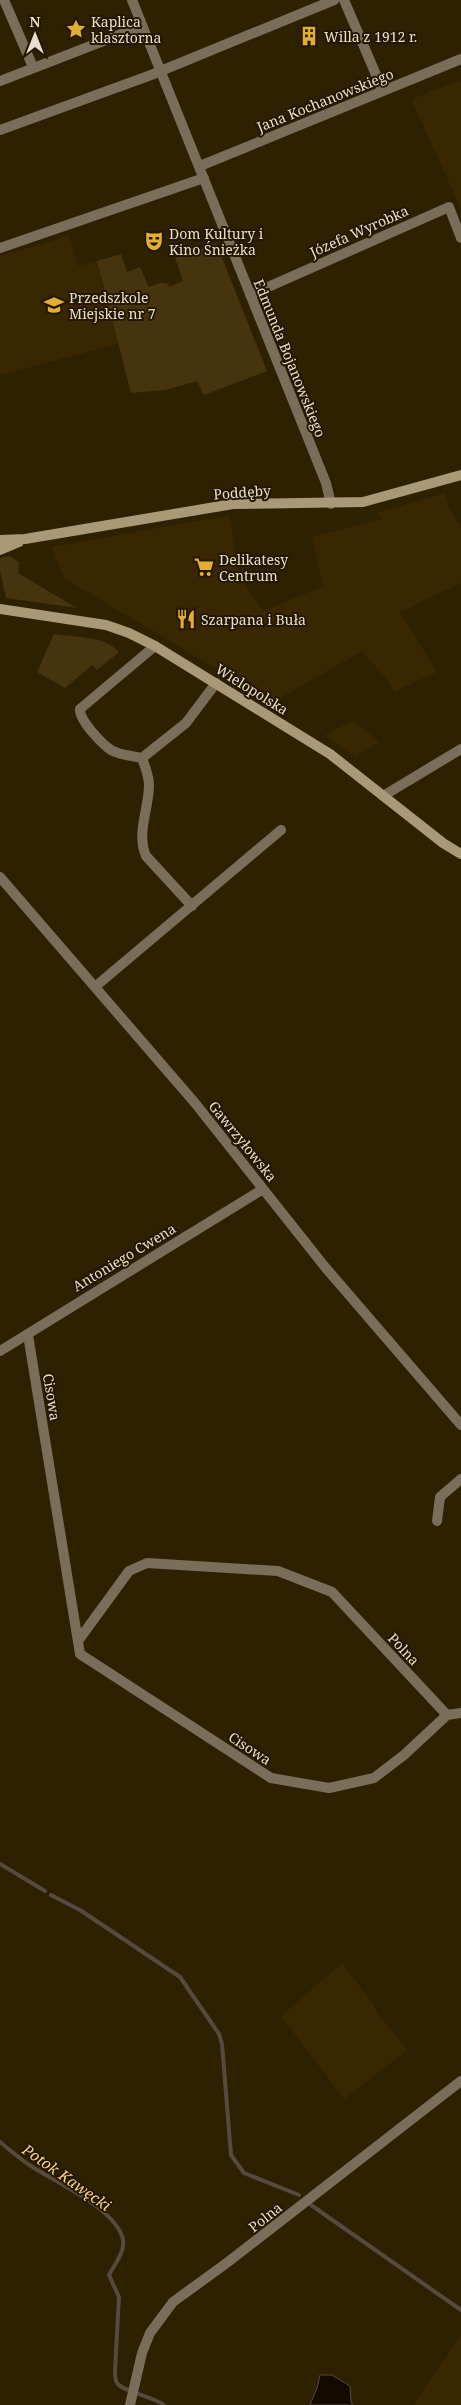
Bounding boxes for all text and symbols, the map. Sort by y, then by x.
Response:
north arrow [10,10,60,60]
text: N [29,12,41,31]
place label: Kaplica klasztorna [91,12,162,47]
place icon: Kaplica klasztorna [65,18,87,40]
building icon: Willa z 1912 r. [298,25,320,47]
place label: Willa z 1912 r. [324,27,417,46]
street label: Jana Kochanowskiego [253,64,396,137]
street label: Józefa Wyrobka [306,201,412,262]
place label: Dom Kultury i Kino Śnieżka [169,224,264,259]
theatre icon: Dom Kultury i Kino Śnieżka [143,230,165,252]
street label: Edmunda Bojanowskiego [250,276,330,440]
place label: Przedszkole Miejskie nr 7 [69,288,156,323]
school or university icon: Przedszkole Miejskie nr 7 [43,294,65,316]
street label: Poddęby [213,481,271,503]
place label: Delikatesy Centrum [219,550,288,585]
supermarket icon: Delikatesy Centrum [193,556,215,578]
restaurant icon: Szarpana i Buła [175,608,197,630]
place label: Szarpana i Buła [201,610,306,629]
street label: Wielopolska [212,659,292,719]
street label: Gawrzyłowska [205,1097,282,1185]
street label: Antoniego Cwena [69,1219,179,1295]
street label: Cisowa [39,1372,65,1422]
street label: Polna [384,1629,424,1669]
street label: Cisowa [225,1727,275,1769]
water label: Potok Kawęcki [18,2138,116,2215]
street label: Polna [244,2198,286,2236]

